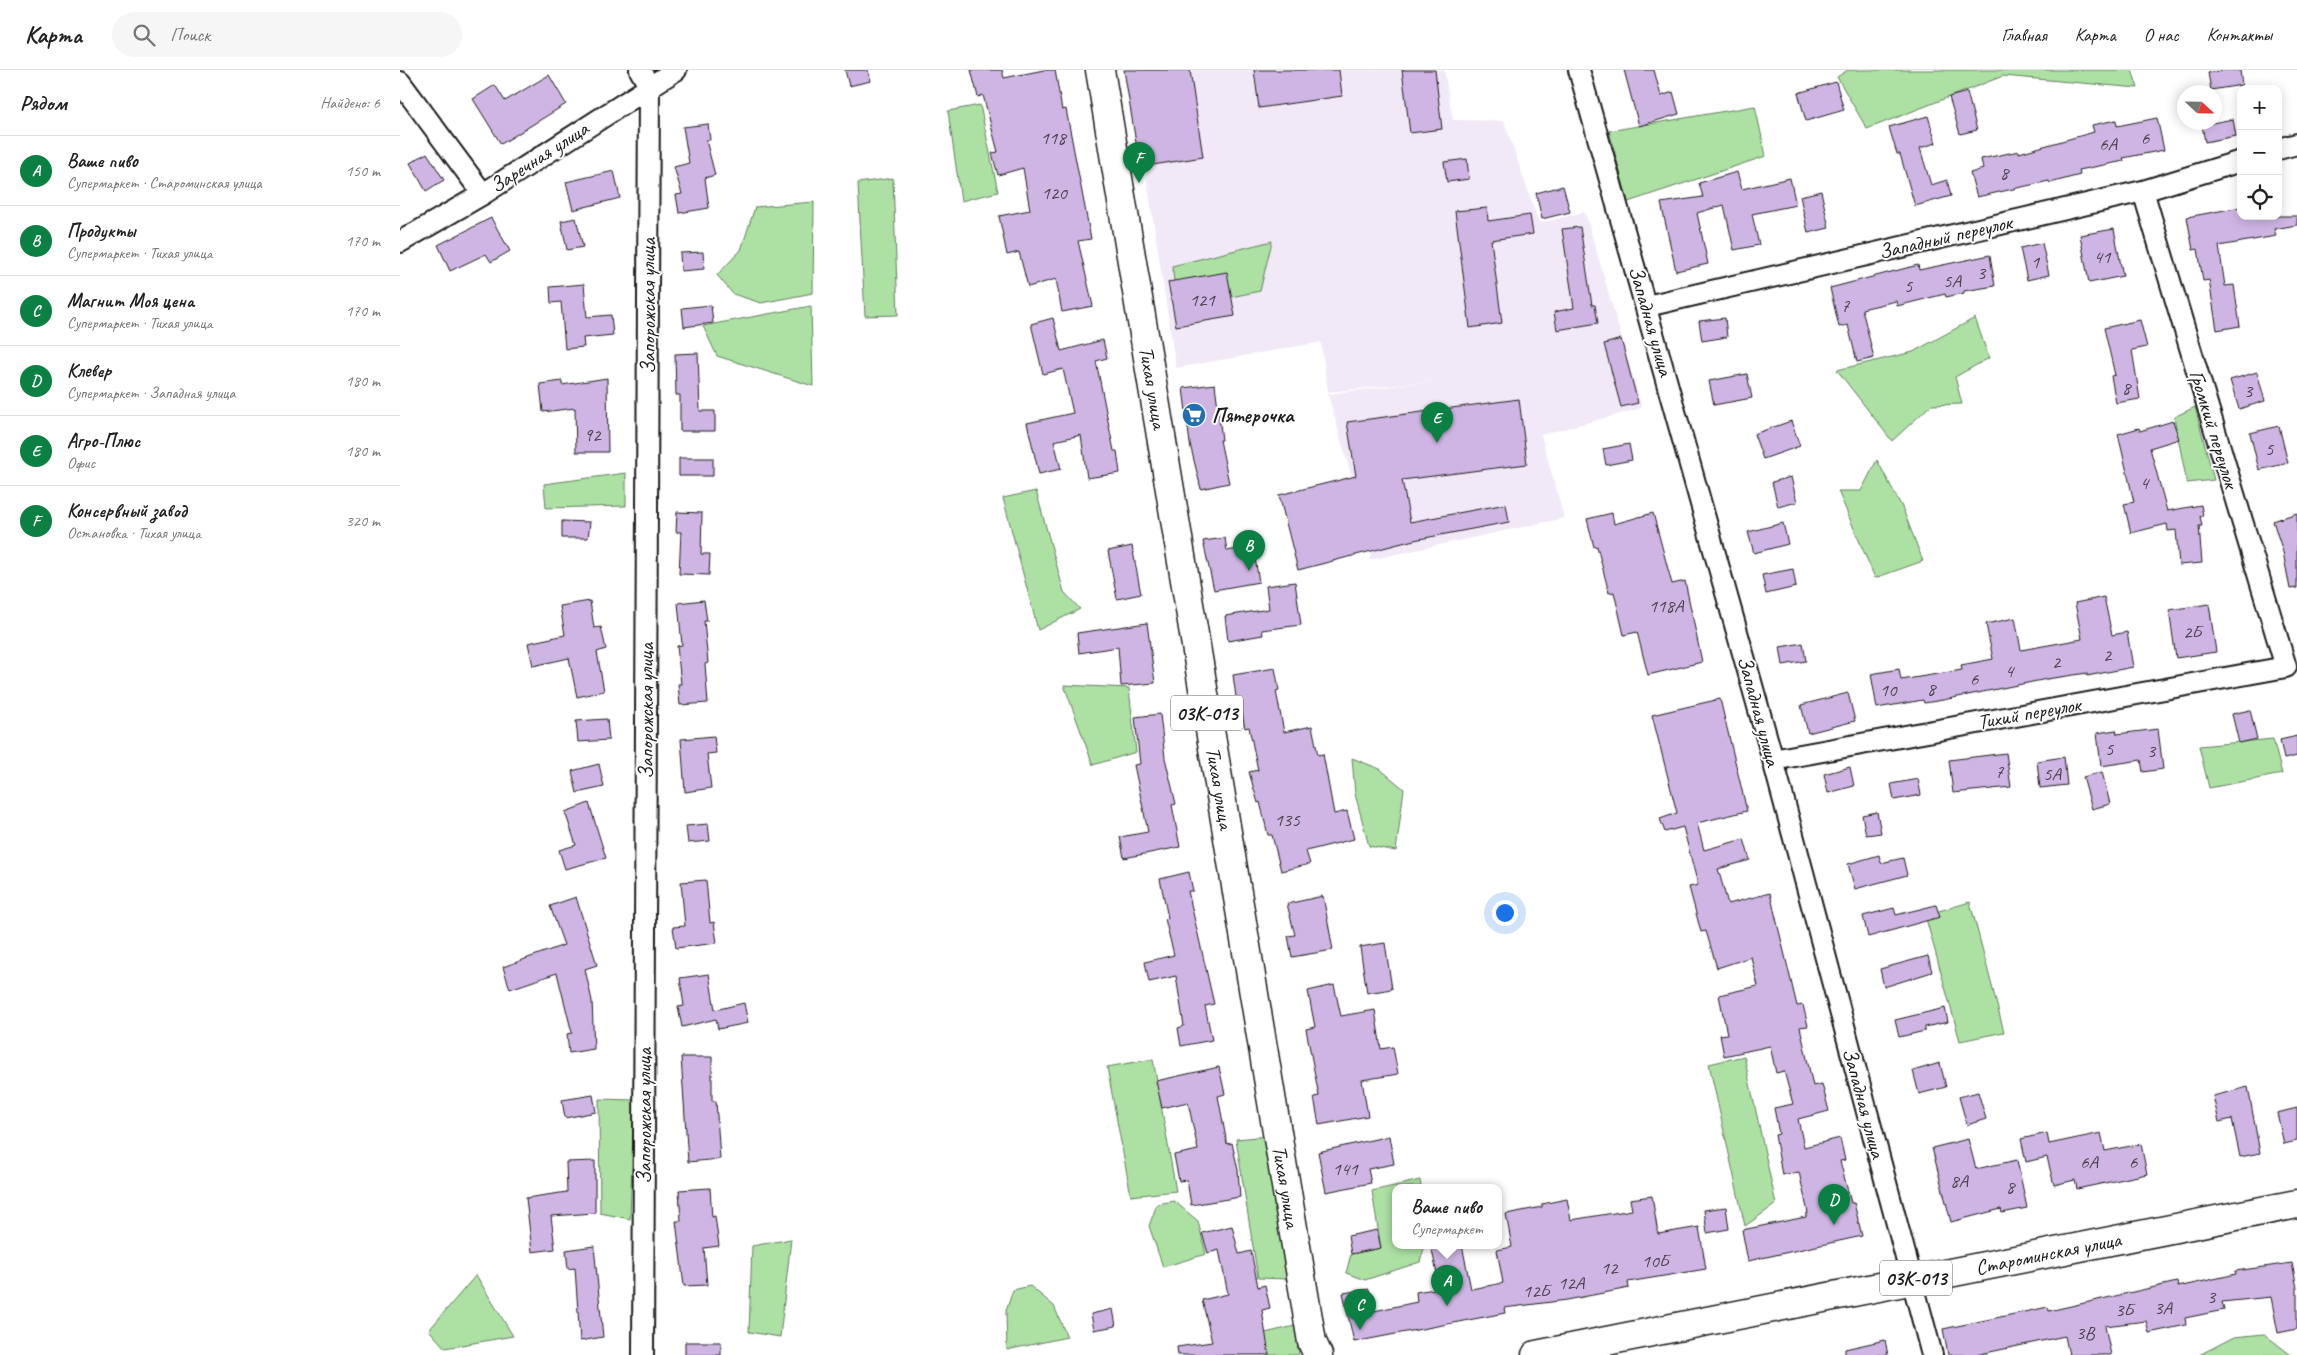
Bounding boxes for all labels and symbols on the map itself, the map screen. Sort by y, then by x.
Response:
north arrow [2177,85,2222,130]
street label: Заречная улица [485,115,595,198]
house number: 118 [1040,126,1068,150]
house number: 6 [2141,126,2151,150]
house number: 6А [2099,132,2119,156]
pin: F [1123,142,1155,183]
house number: 8 [2000,161,2011,185]
house number: 120 [1041,181,1068,205]
street label: Западный переулок [1876,209,2016,265]
street label: Запорожская улица [635,237,661,374]
house number: 41 [2093,245,2112,269]
house number: 1 [2031,250,2041,274]
house number: 3 [1977,261,1987,285]
street label: Западная улица [1623,263,1680,381]
house number: 5А [1943,269,1963,293]
house number: 5 [1904,274,1914,298]
house number: 121 [1189,288,1216,312]
house number: 7 [1841,294,1851,318]
street label: Тихая улица [1133,345,1173,433]
street label: Громкий переулок [2184,367,2245,493]
house number: 8 [2122,376,2133,400]
house number: 3 [2244,379,2254,403]
supermarket icon: Пятерочка [1181,402,1207,428]
place label: Пятерочка [1212,402,1295,428]
pin: E [1421,402,1453,443]
house number: 92 [583,423,602,447]
house number: 5 [2265,437,2275,461]
house number: 4 [2140,471,2151,495]
pin: B [1233,530,1265,571]
house number: 118А [1648,594,1685,618]
house number: 2Б [2183,620,2204,644]
street label: Запорожская улица [633,642,659,779]
house number: 2 [2103,643,2113,667]
house number: 2 [2052,650,2062,674]
street label: Западная улица [1732,653,1787,771]
house number: 4 [2005,659,2016,683]
house number: 6 [1970,667,1980,691]
house number: 8 [1927,677,1938,701]
house number: 10 [1879,678,1898,702]
street label: Тихий переулок [1976,691,2085,735]
road number: 03К-013 [1171,696,1243,730]
house number: 5 [2105,737,2115,761]
house number: 3 [2147,739,2157,763]
street label: Тихая улица [1200,745,1240,834]
house number: 7 [1995,760,2005,784]
house number: 5А [2043,762,2063,786]
house number: 135 [1274,808,1301,832]
your location [1492,900,1518,926]
street label: Западная улица [1837,1045,1892,1163]
street label: Запорожская улица [631,1047,657,1184]
street label: Тихая улица [1266,1144,1306,1232]
house number: 6А [2080,1150,2100,1174]
house number: 6 [2129,1150,2139,1174]
house number: 141 [1332,1157,1359,1181]
house number: 8А [1950,1169,1970,1193]
house number: 8 [2006,1175,2017,1199]
pin: D [1818,1184,1850,1225]
street label: Староминская улица [1973,1226,2125,1281]
house number: 10Б [1642,1249,1672,1273]
house number: 12 [1600,1256,1619,1280]
road number: 03К-013 [1880,1260,1952,1296]
pin: A [1431,1265,1463,1306]
house number: 12А [1558,1271,1586,1295]
house number: 12Б [1523,1279,1553,1303]
house number: 3 [2207,1285,2217,1309]
pin: C [1344,1289,1376,1330]
house number: 3А [2154,1296,2174,1320]
house number: 3Б [2115,1298,2136,1322]
house number: 3В [2076,1321,2095,1345]

